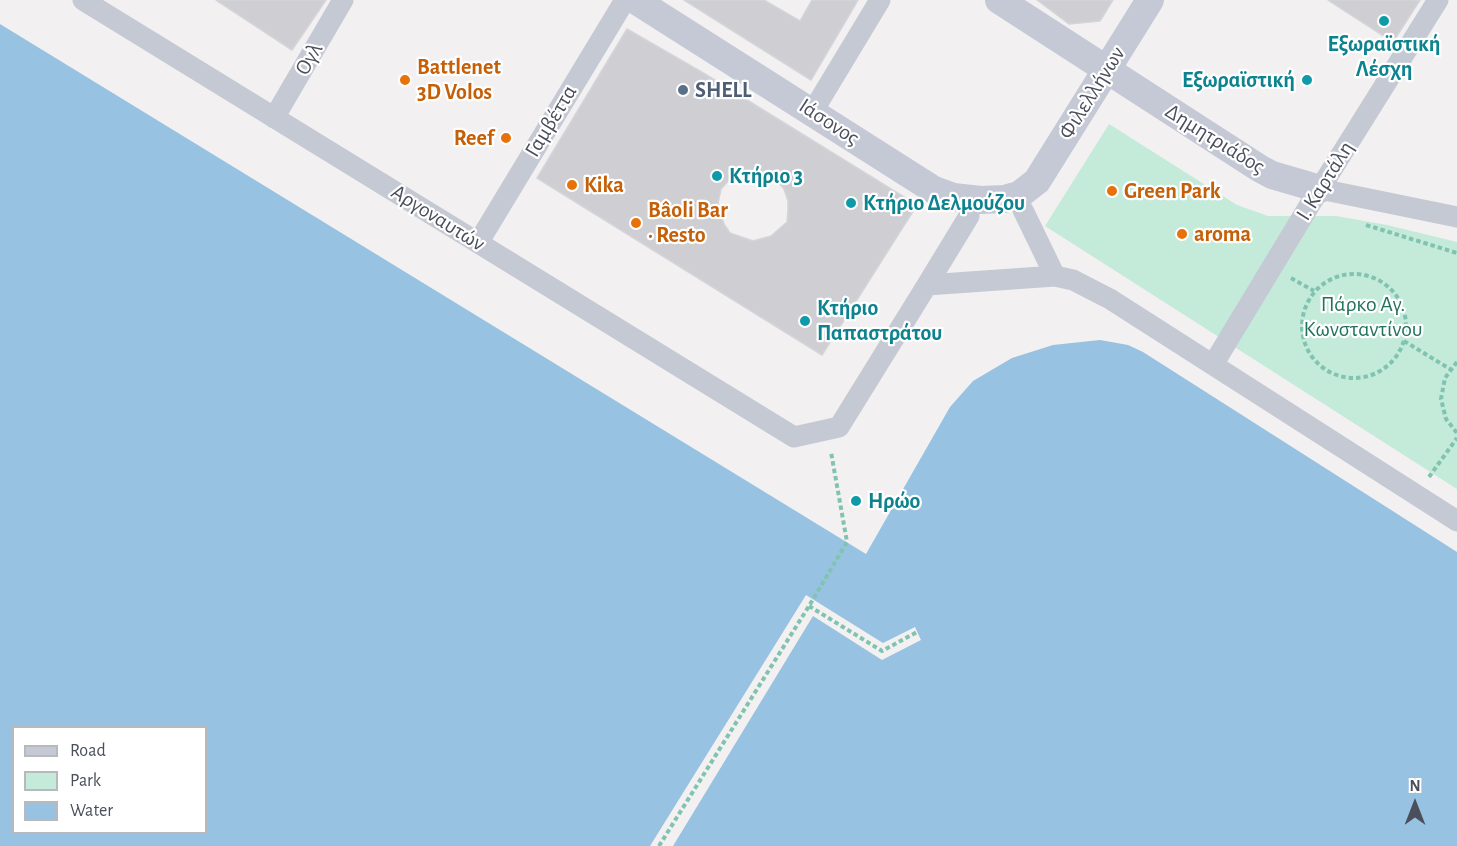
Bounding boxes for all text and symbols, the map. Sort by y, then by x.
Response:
marker: Εξωραϊστική Λέσχη [1377,14,1391,28]
place label: Εξωραϊστική Λέσχη [1327,31,1441,82]
street label: Ογλ [289,38,329,80]
street label: Φιλελλήνων [1053,42,1131,144]
place label: Battlenet 3D Volos [417,54,501,106]
place label: Εξωραϊστική [1182,67,1295,93]
marker: Battlenet 3D Volos [398,73,412,87]
marker: Εξωραϊστική [1300,73,1314,87]
place label: SHELL [695,77,752,103]
street label: Γαμβέττα [519,80,583,162]
marker: SHELL [676,83,690,97]
street label: Ιάσονος [794,93,864,151]
street label: Δημητριάδος [1160,98,1270,180]
place label: Reef [454,125,494,151]
marker: Reef [499,131,513,145]
street label: Ι. Καρτάλη [1290,136,1360,226]
place label: Κτήριο 3 [729,163,803,189]
marker: Κτήριο 3 [710,169,724,183]
place label: Kika [584,172,624,198]
marker: Kika [565,178,579,192]
place label: Green Park [1124,178,1221,204]
street label: Αργοναυτών [386,179,490,257]
marker: Green Park [1105,184,1119,198]
place label: Κτήριο Δελμούζου [863,190,1025,216]
marker: Κτήριο Δελμούζου [844,196,858,210]
place label: Bâoli Bar · Resto [648,197,728,248]
marker: Bâoli Bar · Resto [629,216,643,230]
place label: aroma [1194,221,1251,247]
marker: aroma [1175,227,1189,241]
park label: Πάρκο Αγ. Κωνσταντίνου [1303,291,1423,342]
place label: Κτήριο Παπαστράτου [817,295,942,346]
marker: Κτήριο Παπαστράτου [798,314,812,328]
place label: Ηρώο [868,488,920,514]
marker: Ηρώο [849,494,863,508]
legend [12,726,207,834]
text: Road [70,742,106,760]
text: Park [70,772,101,790]
north arrow [1385,774,1445,834]
text: N [1409,778,1421,794]
text: Water [70,802,113,820]

